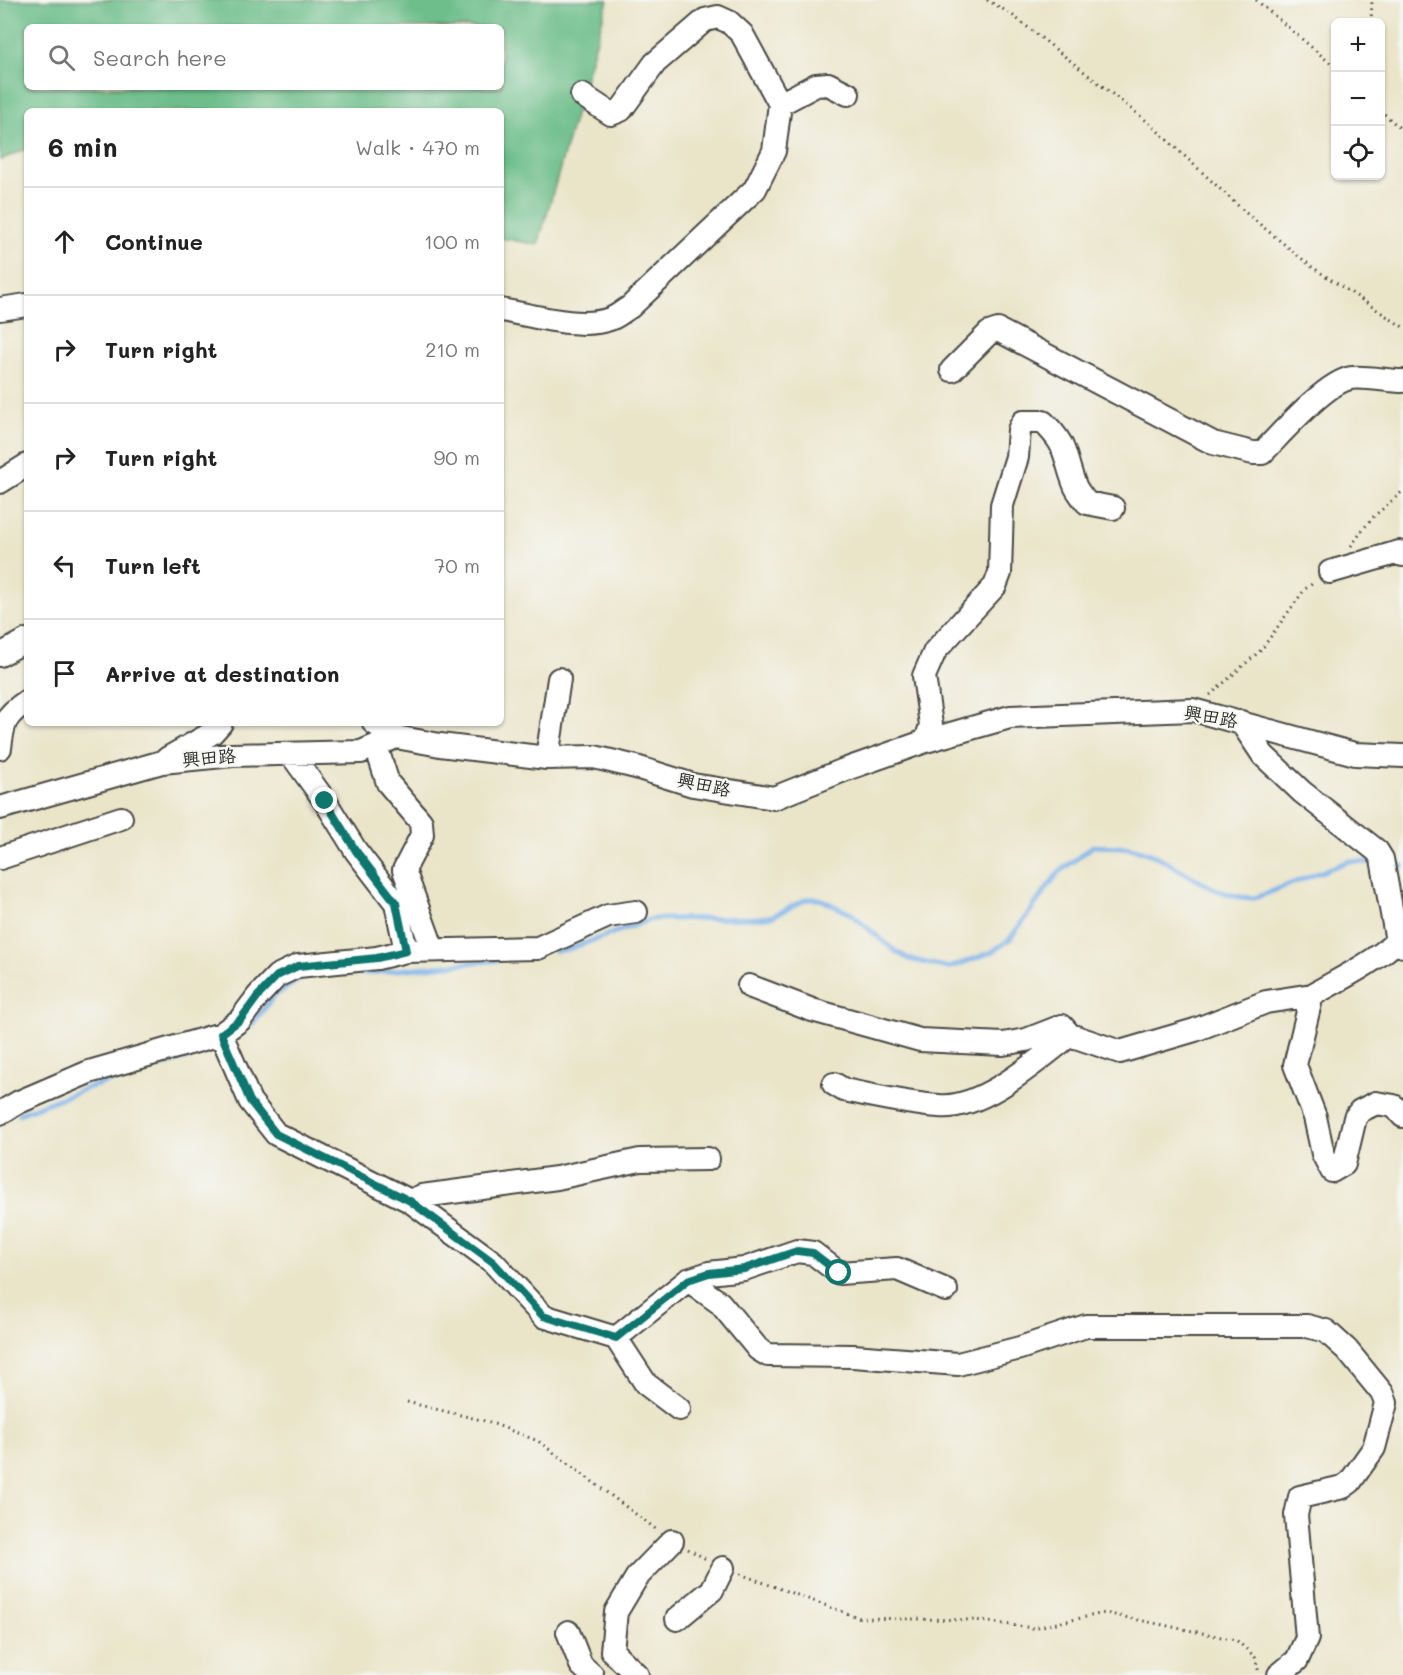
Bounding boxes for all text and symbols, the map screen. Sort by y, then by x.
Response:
map controls [1331,18,1385,180]
button: + [1331,18,1385,72]
search box [24,24,504,90]
icon: search [45,41,78,74]
text: Search here [93,43,227,72]
button: − [1331,72,1385,126]
button: locate [1331,126,1385,180]
text: 6 min [48,130,117,164]
text: Walk · 470 m [355,134,480,160]
icon: ahead [48,225,81,258]
text: Continue [105,227,203,256]
text: 100 m [424,228,480,254]
icon: right [48,333,81,366]
text: Turn right [105,335,217,364]
text: 210 m [425,336,480,362]
icon: right [48,441,81,474]
text: Turn right [105,443,217,472]
text: 90 m [434,444,480,470]
icon: left [48,549,81,582]
text: Turn left [105,551,201,580]
text: 70 m [434,552,480,578]
icon: arrive [48,657,81,690]
text: Arrive at destination [105,659,340,688]
street label: 興田路 [1183,700,1240,733]
street label: 興田路 [181,743,237,771]
street label: 興田路 [675,767,733,801]
route end [311,787,337,813]
route start [825,1259,851,1285]

